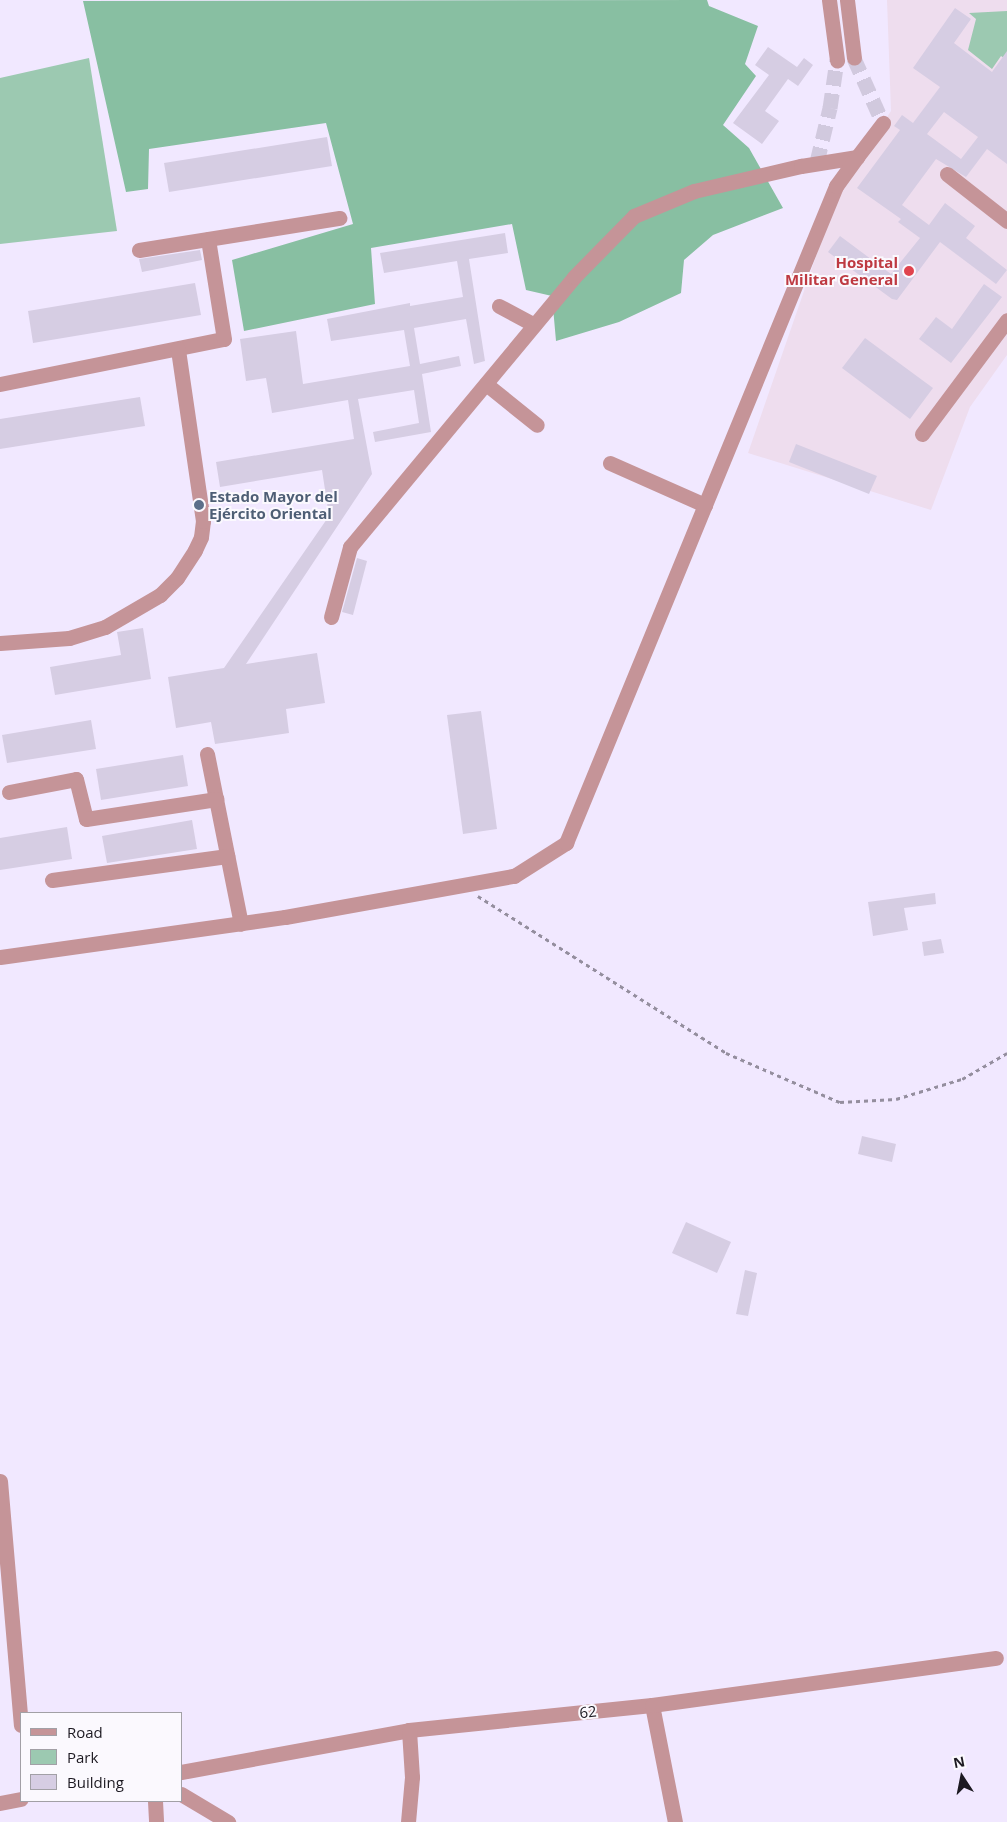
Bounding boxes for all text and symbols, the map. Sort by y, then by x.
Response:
place label: Hospital Militar General [785,253,898,288]
marker: Hospital Militar General [902,264,916,278]
place label: Estado Mayor del Ejército Oriental [209,487,338,522]
marker: Estado Mayor del Ejército Oriental [193,499,205,511]
street label: 62 [579,1702,597,1722]
legend [20,1712,182,1802]
text: Road [67,1722,103,1742]
text: Park [67,1747,98,1767]
text: N [952,1751,966,1772]
north arrow [937,1752,987,1802]
text: Building [67,1772,124,1792]

